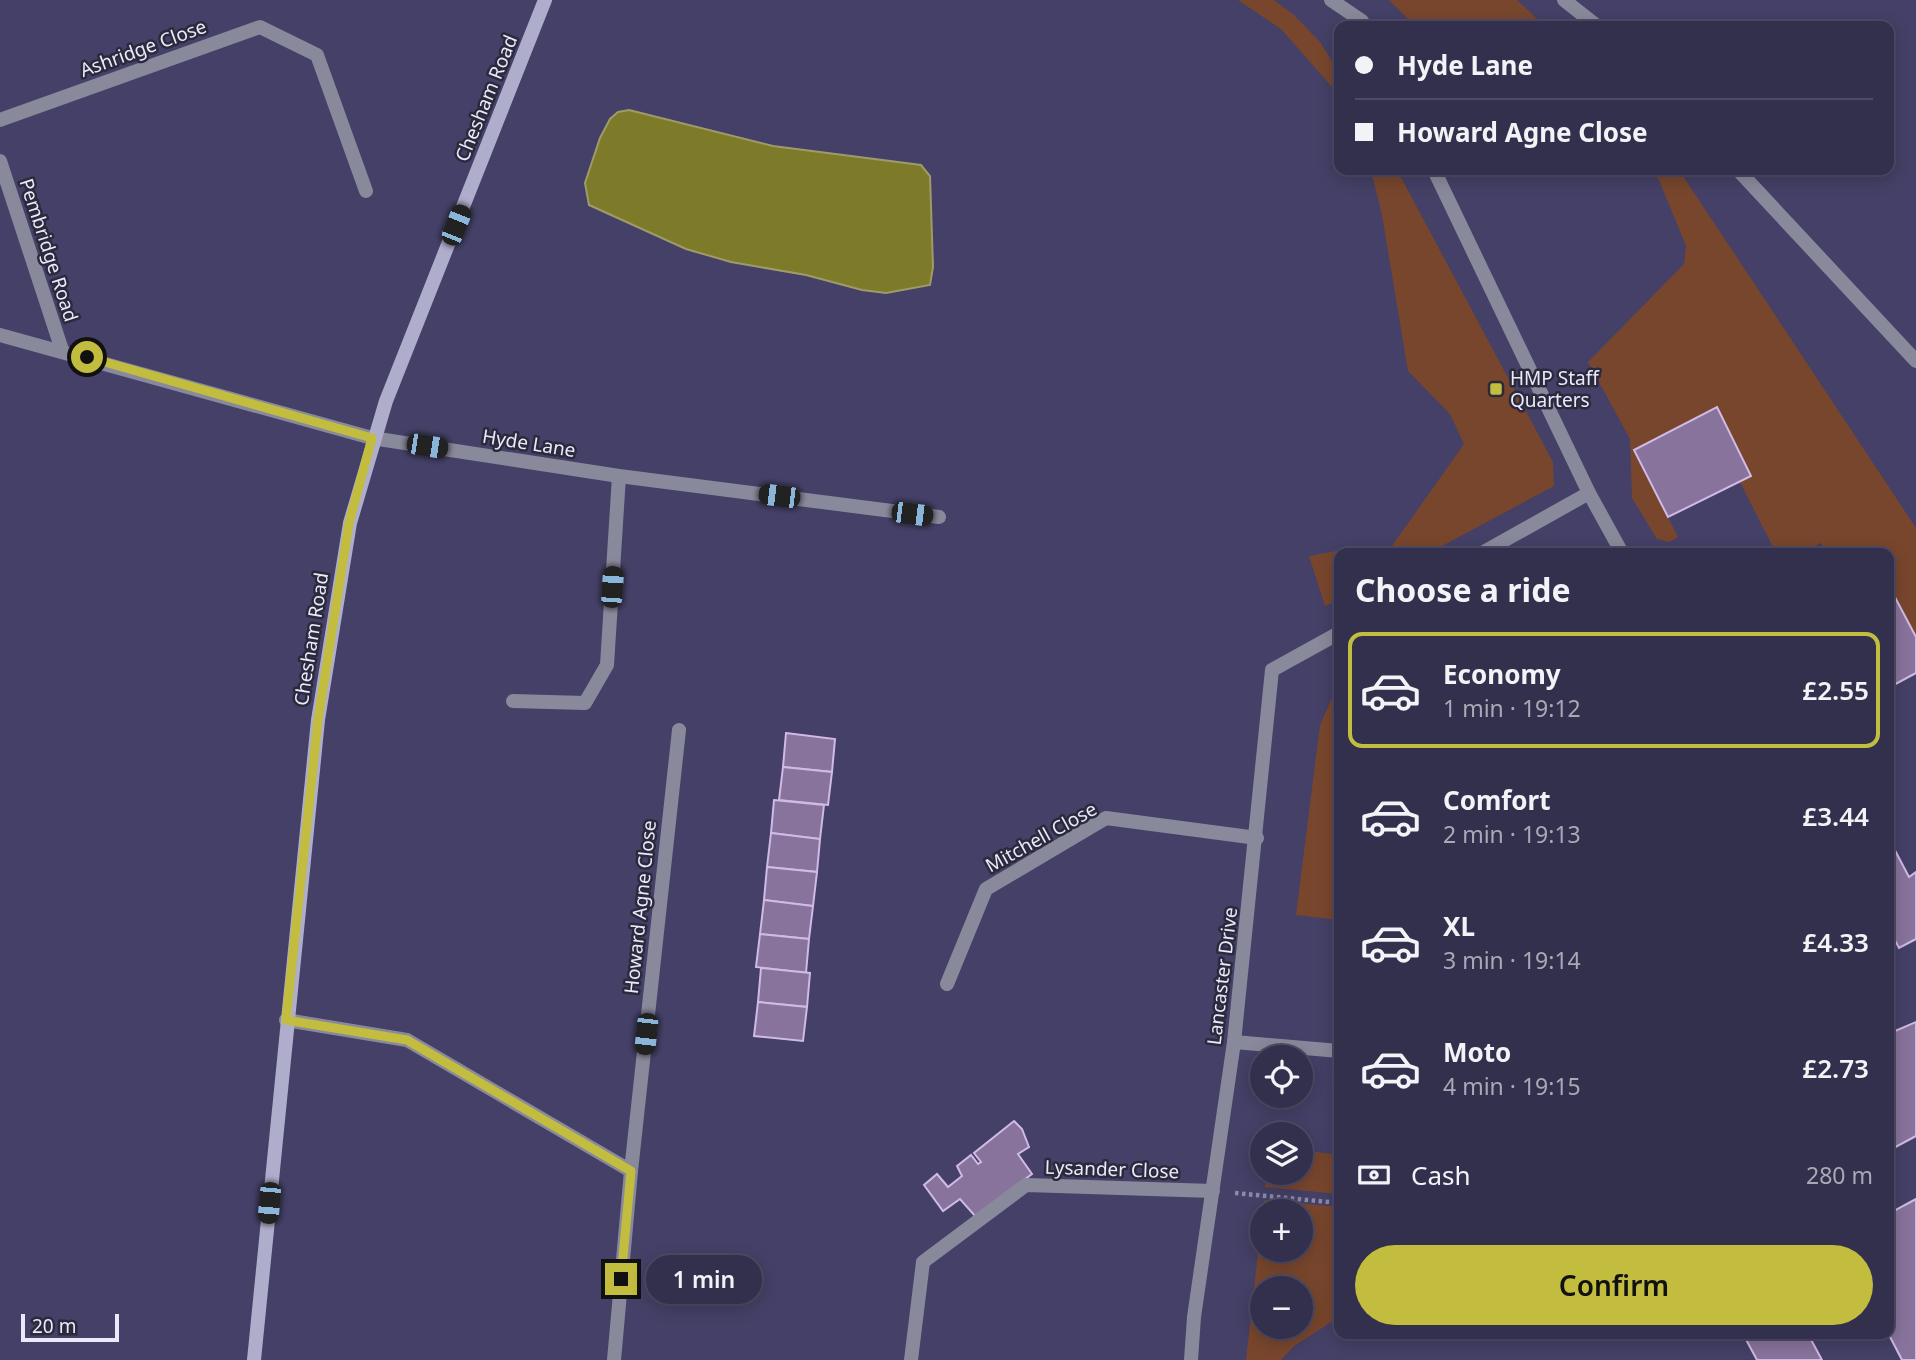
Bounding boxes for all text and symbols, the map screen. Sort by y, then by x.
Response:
street label: Ashridge Close [76,13,210,83]
street label: Chesham Road [449,31,523,165]
text: Hyde Lane [1397,47,1533,83]
text: Howard Agne Close [1397,114,1648,150]
street label: Pembridge Road [14,175,84,325]
car [439,202,474,248]
route start [71,341,103,373]
place label: HMP Staff Quarters [1510,365,1600,413]
marker: HMP Staff Quarters [1488,381,1504,397]
street label: Hyde Lane [480,423,578,463]
car [405,432,450,460]
car [757,483,802,509]
car [890,501,935,527]
car [601,565,624,609]
text: Choose a ride [1355,568,1571,611]
street label: Chesham Road [288,571,334,707]
text: Economy [1443,656,1561,692]
icon: car [1359,659,1422,722]
text: £2.55 [1802,672,1869,708]
text: 1 min · 19:12 [1443,692,1581,724]
text: Comfort [1443,782,1551,818]
icon: car [1359,785,1422,848]
street label: Mitchell Close [981,796,1101,878]
text: £3.44 [1802,798,1869,834]
text: 2 min · 19:13 [1443,818,1581,850]
street label: Howard Agne Close [618,819,662,995]
street label: Lancaster Drive [1201,906,1243,1046]
text: XL [1443,908,1475,944]
icon: car [1359,911,1422,974]
text: £4.33 [1802,924,1869,960]
text: 3 min · 19:14 [1443,944,1581,976]
car [634,1012,659,1056]
text: Moto [1443,1034,1511,1070]
icon: car [1359,1037,1422,1100]
map controls [1250,1045,1313,1339]
button: locate [1250,1045,1313,1108]
text: £2.73 [1802,1050,1869,1086]
text: 4 min · 19:15 [1443,1070,1581,1102]
button: layers [1250,1122,1313,1185]
street label: Lysander Close [1044,1154,1180,1184]
icon: cash [1355,1156,1393,1194]
text: Cash [1411,1157,1471,1193]
text: 280 m [1806,1159,1873,1191]
car [257,1181,282,1225]
button: + [1250,1199,1313,1262]
button: Confirm [1355,1245,1873,1325]
callout: 1 min [646,1254,761,1304]
route end [605,1263,637,1295]
text: 1 min [673,1263,735,1295]
button: − [1250,1276,1313,1339]
scale bar [21,1311,119,1343]
text: 20 m [32,1313,76,1339]

